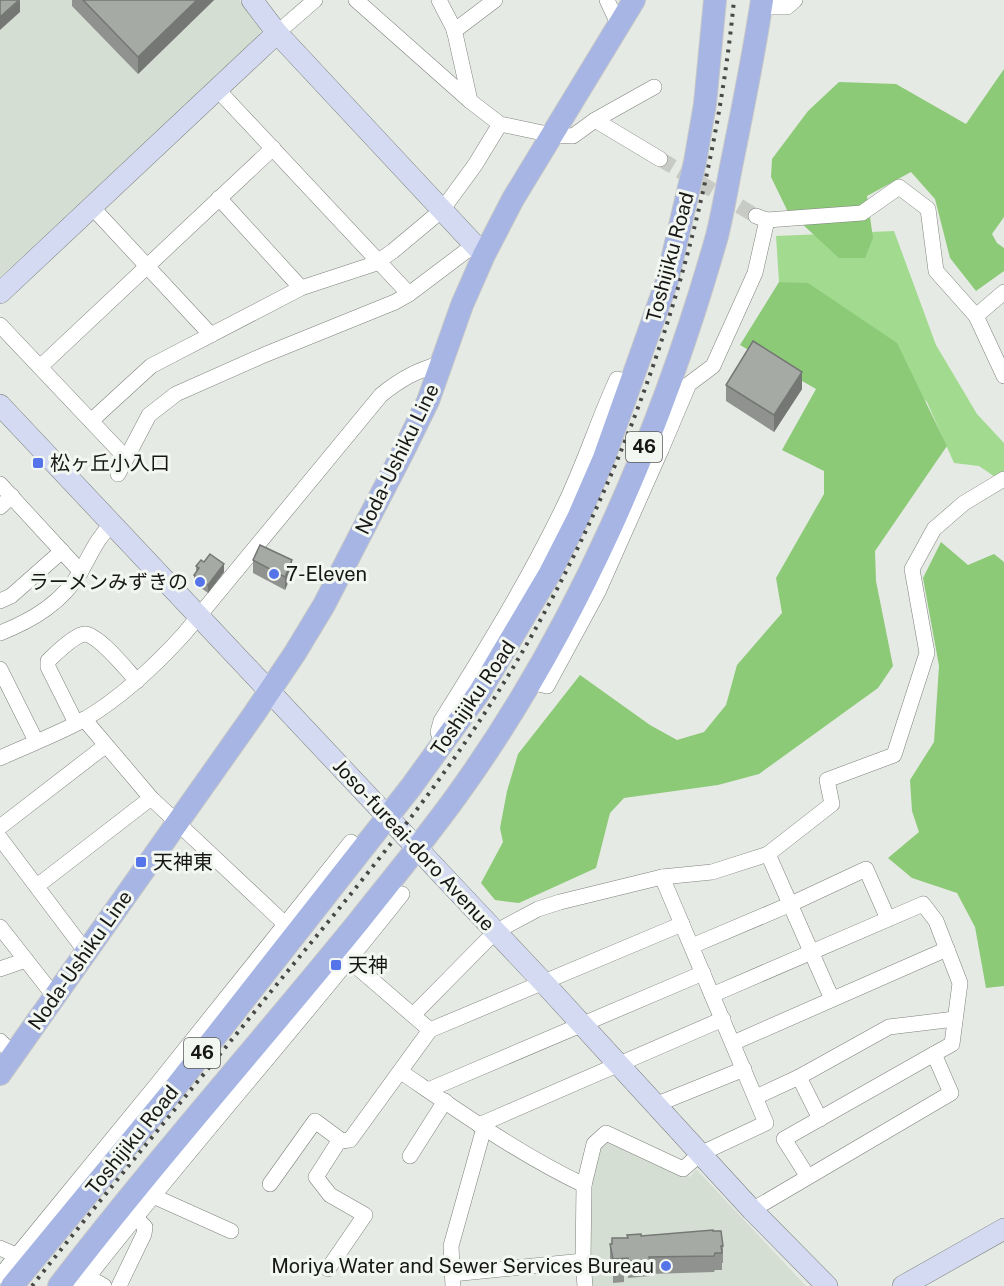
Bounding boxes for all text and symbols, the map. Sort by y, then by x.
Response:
street label: Toshijiku Road [641,189,699,325]
street label: Noda-Ushiku Line [350,380,444,538]
road number: 46 [626,432,662,462]
place label: 松ヶ丘小入口 [50,451,170,475]
marker: 松ヶ丘小入口 [31,456,45,470]
place label: 7-Eleven [286,562,367,586]
marker: 7-Eleven [267,567,281,581]
place label: ラーメンみずきの [29,570,188,594]
marker: ラーメンみずきの [193,575,207,589]
street label: Toshijiku Road [426,636,520,760]
street label: Joso-fureai-doro Avenue [328,754,500,936]
place label: 天神東 [153,850,213,874]
marker: 天神東 [134,855,148,869]
street label: Noda-Ushiku Line [23,886,137,1034]
place label: 天神 [348,953,388,977]
marker: 天神 [329,958,343,972]
road number: 46 [184,1038,220,1068]
street label: Toshijiku Road [81,1081,183,1199]
place label: Moriya Water and Sewer Services Bureau [271,1254,654,1278]
marker: Moriya Water and Sewer Services Bureau [659,1259,673,1273]

